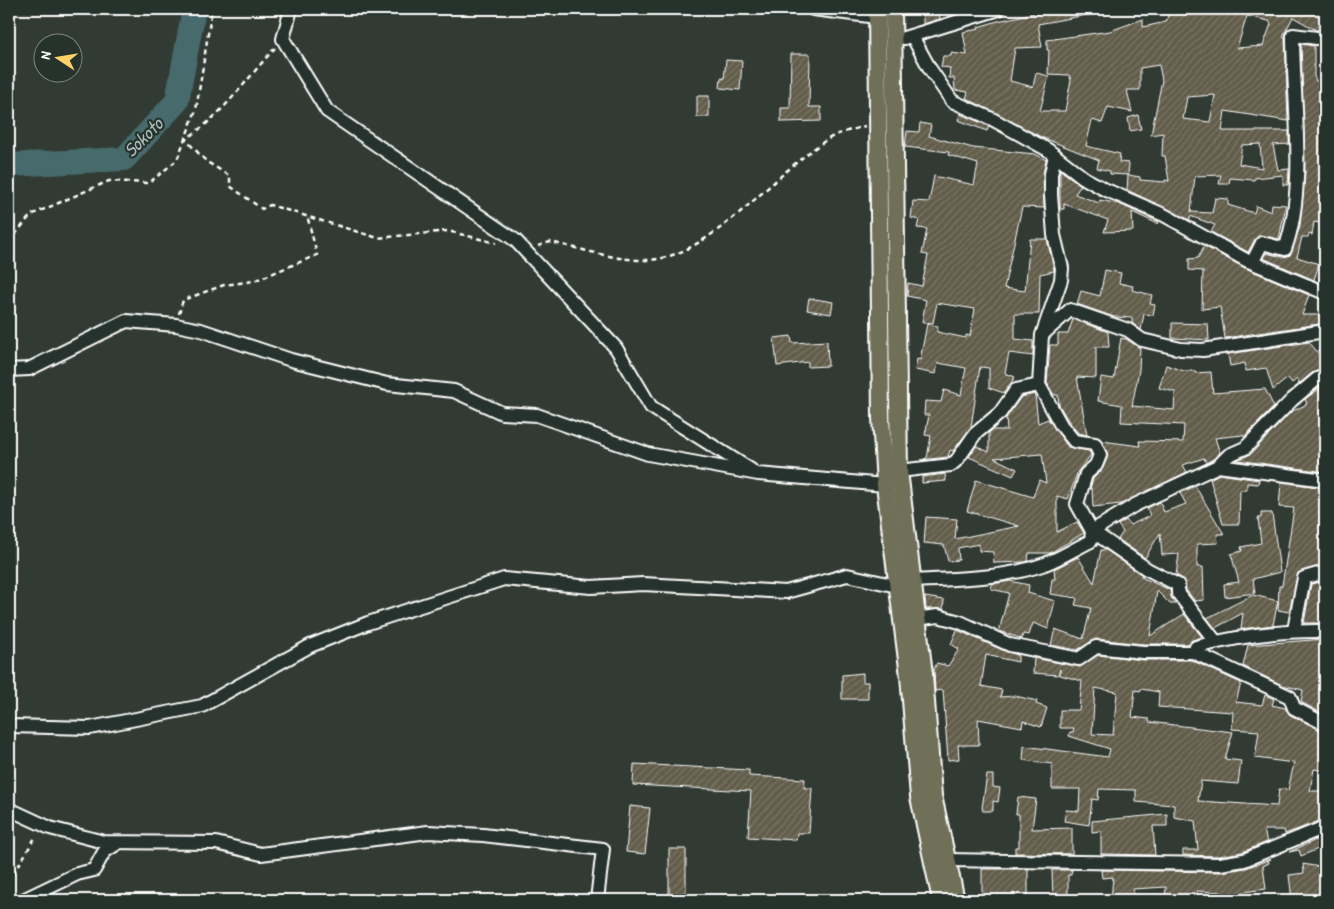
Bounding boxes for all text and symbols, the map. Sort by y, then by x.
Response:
north arrow [32,32,82,82]
text: N [35,49,55,61]
water label: Sokoto [117,111,169,163]

